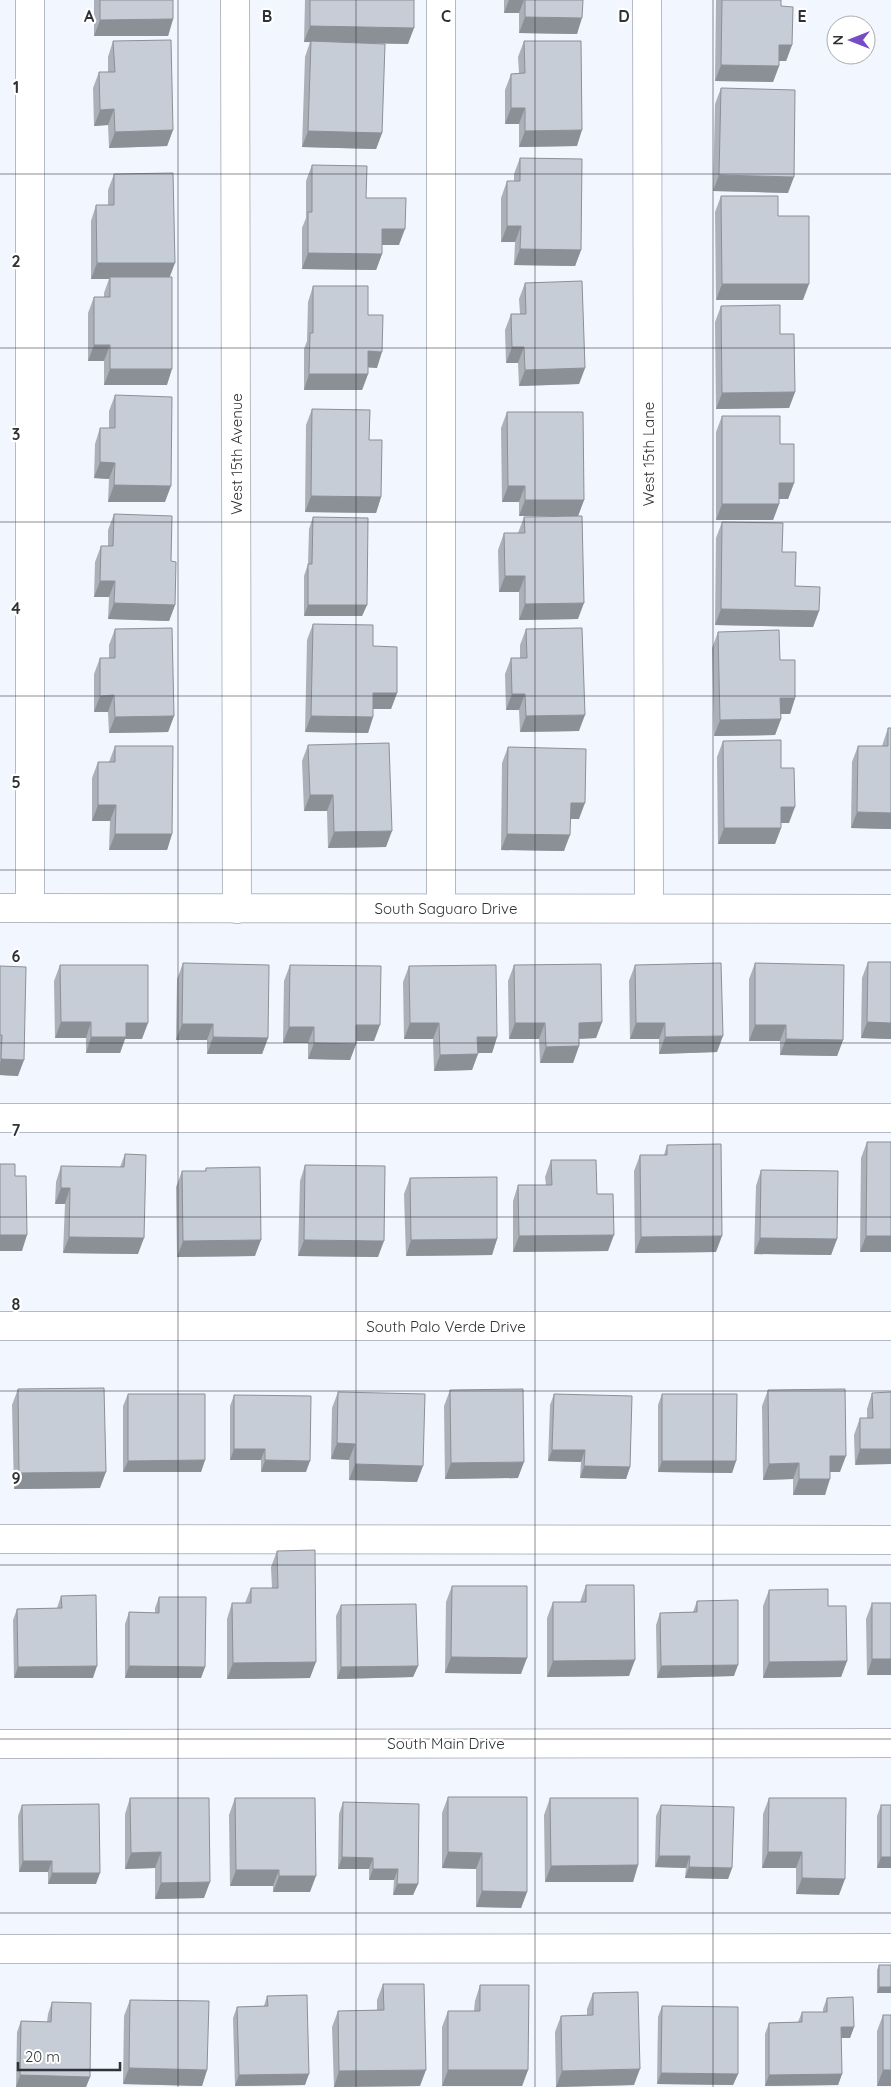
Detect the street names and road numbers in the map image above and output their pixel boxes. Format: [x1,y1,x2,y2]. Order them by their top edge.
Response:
street label: West 15th Avenue [227,393,246,515]
street label: West 15th Lane [639,402,658,506]
street label: South Saguaro Drive [375,899,517,918]
street label: South Palo Verde Drive [366,1317,526,1336]
street label: South Main Drive [387,1734,505,1753]

